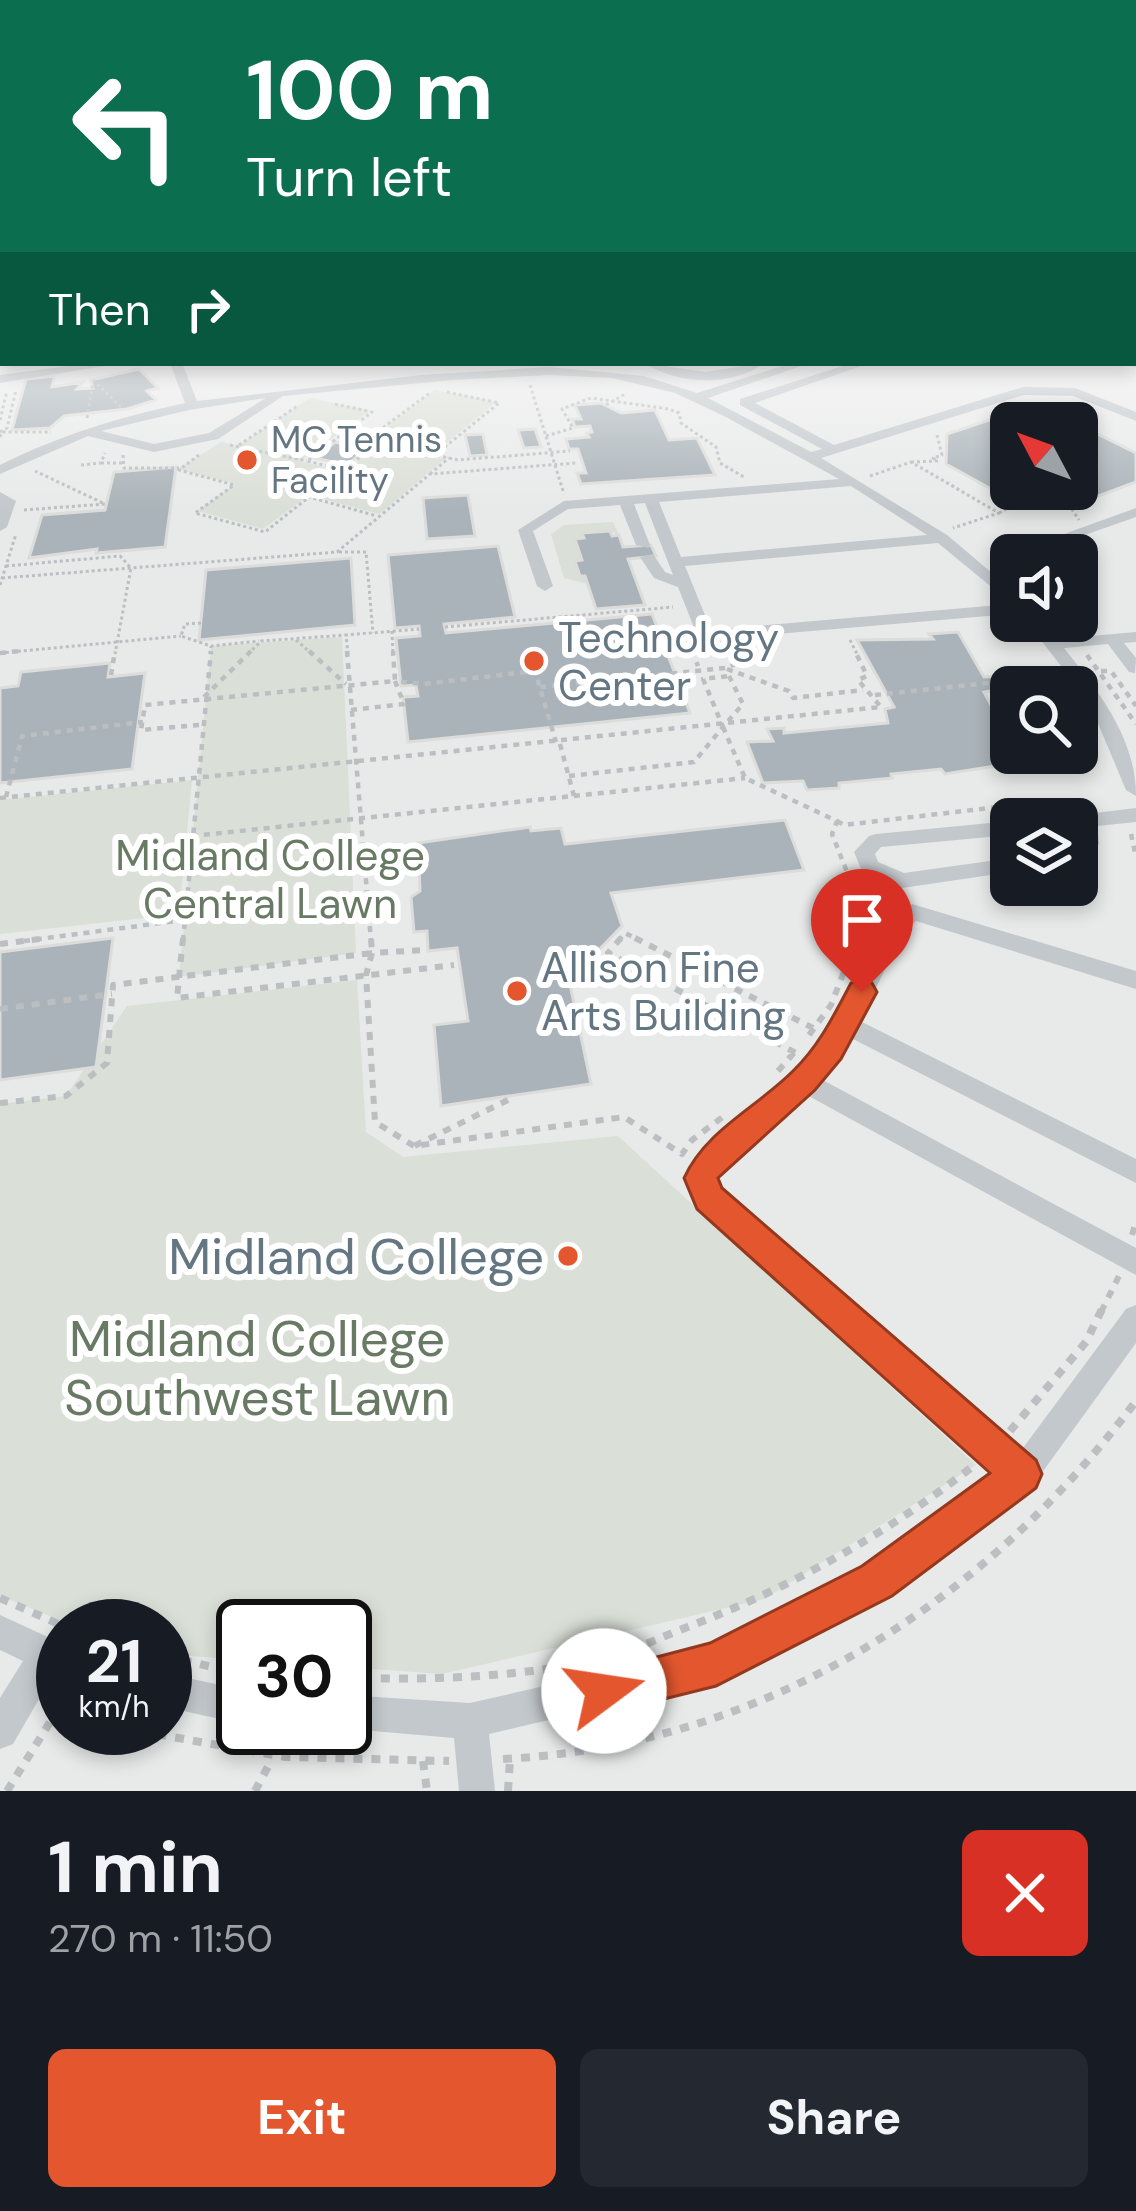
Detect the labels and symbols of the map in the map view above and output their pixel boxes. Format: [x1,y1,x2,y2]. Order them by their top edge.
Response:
north arrow [990,402,1098,510]
place label: MC Tennis Facility [271,416,442,504]
marker: MC Tennis Facility [234,447,260,473]
place label: Technology Center [558,610,779,713]
marker: Technology Center [521,648,547,674]
park label: Midland College Central Lawn [115,828,425,931]
pin [811,869,913,992]
place label: Allison Fine Arts Building [541,940,786,1043]
marker: Allison Fine Arts Building [504,978,530,1004]
place label: Midland College [168,1223,544,1290]
marker: Midland College [555,1243,581,1269]
park label: Midland College Southwest Lawn [64,1305,450,1431]
speed limit sign: 30 [216,1599,372,1755]
position arrow [541,1628,667,1754]

